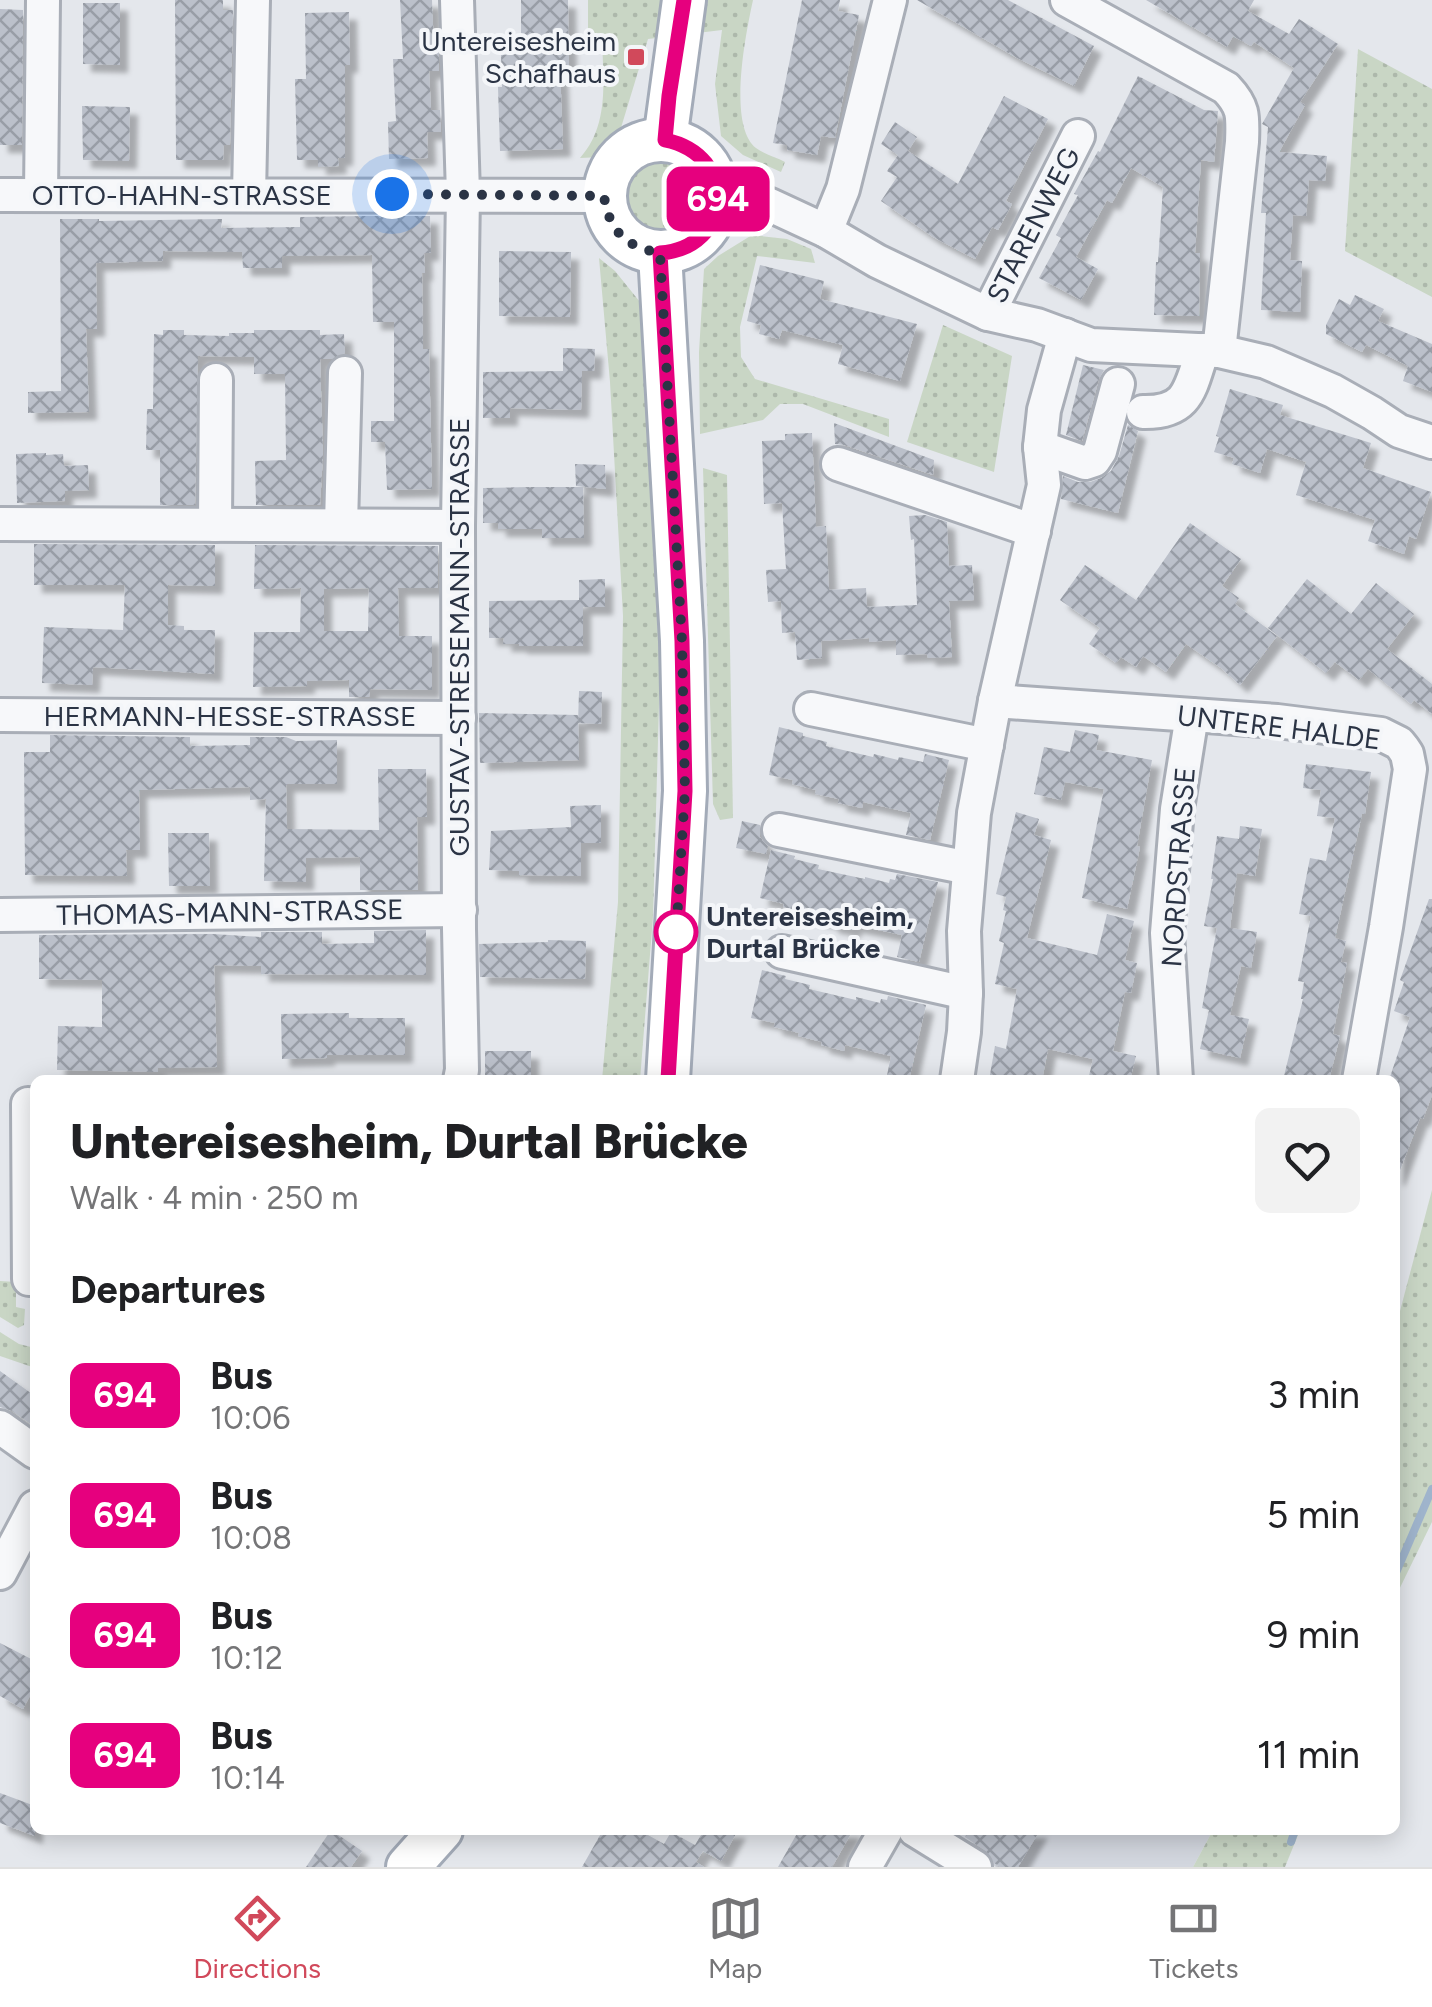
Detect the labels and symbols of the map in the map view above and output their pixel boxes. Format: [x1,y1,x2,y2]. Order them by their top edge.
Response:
place label: Untereisesheim Schafhaus [421,24,616,90]
marker: Untereisesheim Schafhaus [625,46,647,68]
street label: STARENWEG [979,141,1087,309]
line badge: 694 [660,166,776,232]
your location [367,169,417,219]
street label: OTTO-HAHN-STRASSE [32,178,332,212]
street label: GUSTAV-STRESEMANN-STRASSE [442,418,476,856]
street label: UNTERE HALDE [1175,698,1383,756]
street label: HERMANN-HESSE-STRASSE [43,699,417,733]
street label: NORDSTRASSE [1154,766,1202,968]
street label: THOMAS-MANN-STRASSE [56,892,404,932]
place label: Untereisesheim, Durtal Brücke [706,899,914,965]
marker: Untereisesheim, Durtal Brücke [655,911,697,953]

